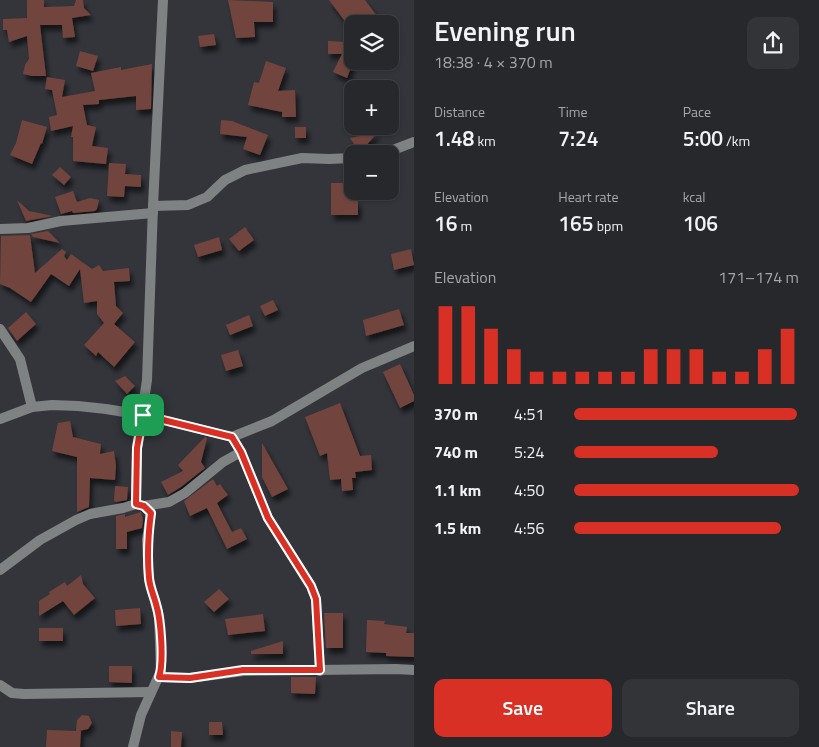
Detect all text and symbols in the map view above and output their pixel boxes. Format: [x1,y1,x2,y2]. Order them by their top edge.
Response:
text: Evening run [434,9,576,52]
map controls [344,15,399,200]
button: layers [344,15,399,70]
button: share [747,17,799,69]
text: 18:38 · 4 × 370 m [434,50,553,74]
button: + [344,80,399,135]
text: Distance [434,101,485,122]
text: Time [558,101,588,122]
text: Pace [683,101,711,122]
text: 1.48 [434,122,474,154]
text: 7:24 [558,122,599,154]
text: 5:00 [683,122,723,154]
text: km [474,130,496,151]
text: /km [723,130,750,151]
button: − [344,145,399,200]
text: Elevation [434,186,488,207]
text: Heart rate [558,186,618,207]
text: kcal [683,186,706,207]
text: 16 [434,207,458,239]
text: 165 [558,207,594,239]
text: 106 [683,207,718,239]
text: m [458,215,472,236]
text: bpm [594,215,623,236]
text: Elevation [434,265,496,289]
text: 171–174 m [718,265,799,289]
pin [122,394,164,436]
icon: arrive [129,401,157,429]
text: 370 m [434,402,478,426]
text: 4:51 [514,402,544,426]
text: 740 m [434,440,478,464]
text: 5:24 [514,440,544,464]
text: 1.1 km [434,478,481,502]
text: 4:50 [514,478,544,502]
text: 1.5 km [434,516,481,540]
text: 4:56 [514,516,544,540]
button: Save [434,679,612,737]
button: Share [622,679,799,737]

